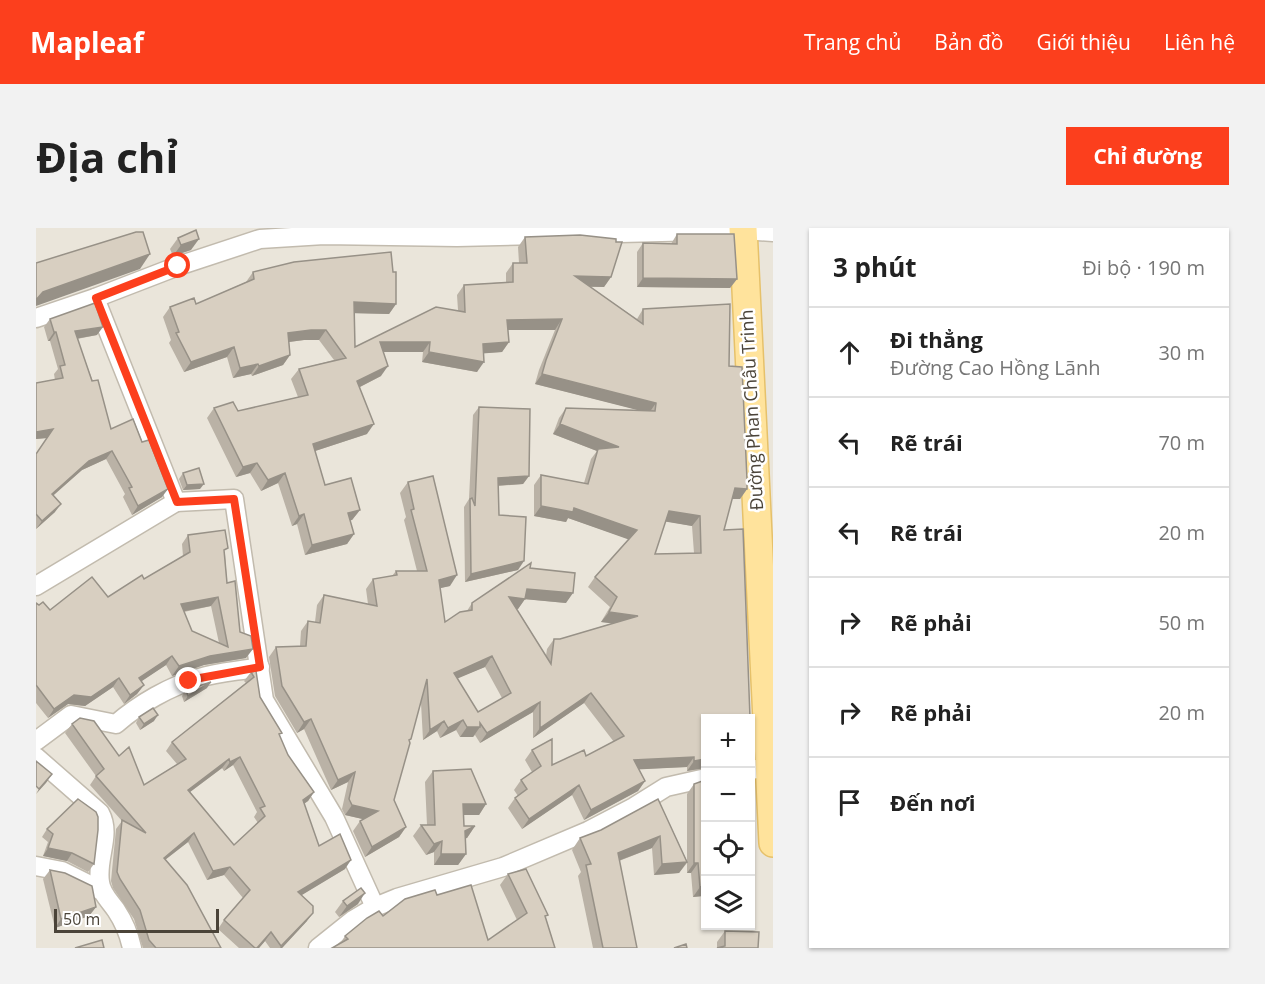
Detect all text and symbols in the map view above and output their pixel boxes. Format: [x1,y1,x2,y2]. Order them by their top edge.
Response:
text: Mapleaf [30,23,144,61]
text: Trang chủ [804,28,901,56]
text: Bản đồ [934,28,1003,56]
text: Giới thiệu [1036,28,1131,56]
text: Liên hệ [1164,28,1235,56]
button: Chỉ đường [1066,127,1229,185]
text: Địa chỉ [36,128,178,185]
text: 3 phút [833,249,917,285]
route start [164,252,190,278]
text: Đi bộ · 190 m [1082,254,1205,281]
street label: Đường Phan Châu Trinh [734,309,768,511]
text: Đi thẳng [890,324,983,354]
icon: ahead [833,336,866,369]
text: 30 m [1158,339,1205,366]
text: Đường Cao Hồng Lãnh [890,354,1100,381]
icon: left [833,426,866,459]
text: Rẽ trái [890,427,963,457]
text: 70 m [1158,429,1205,456]
icon: left [833,516,866,549]
text: Rẽ trái [890,517,963,547]
text: 20 m [1158,519,1205,546]
icon: right [833,606,866,639]
text: Rẽ phải [890,607,972,637]
text: 50 m [1158,609,1205,636]
route end [175,667,201,693]
icon: right [833,696,866,729]
text: Rẽ phải [890,697,972,727]
text: 20 m [1158,699,1205,726]
map controls [701,714,755,930]
button: + [701,714,755,768]
button: − [701,768,755,822]
icon: arrive [833,786,866,819]
text: Đến nơi [890,787,976,817]
button: locate [701,822,755,876]
button: layers [701,876,755,930]
scale bar [54,906,219,934]
text: 50 m [63,908,100,930]

